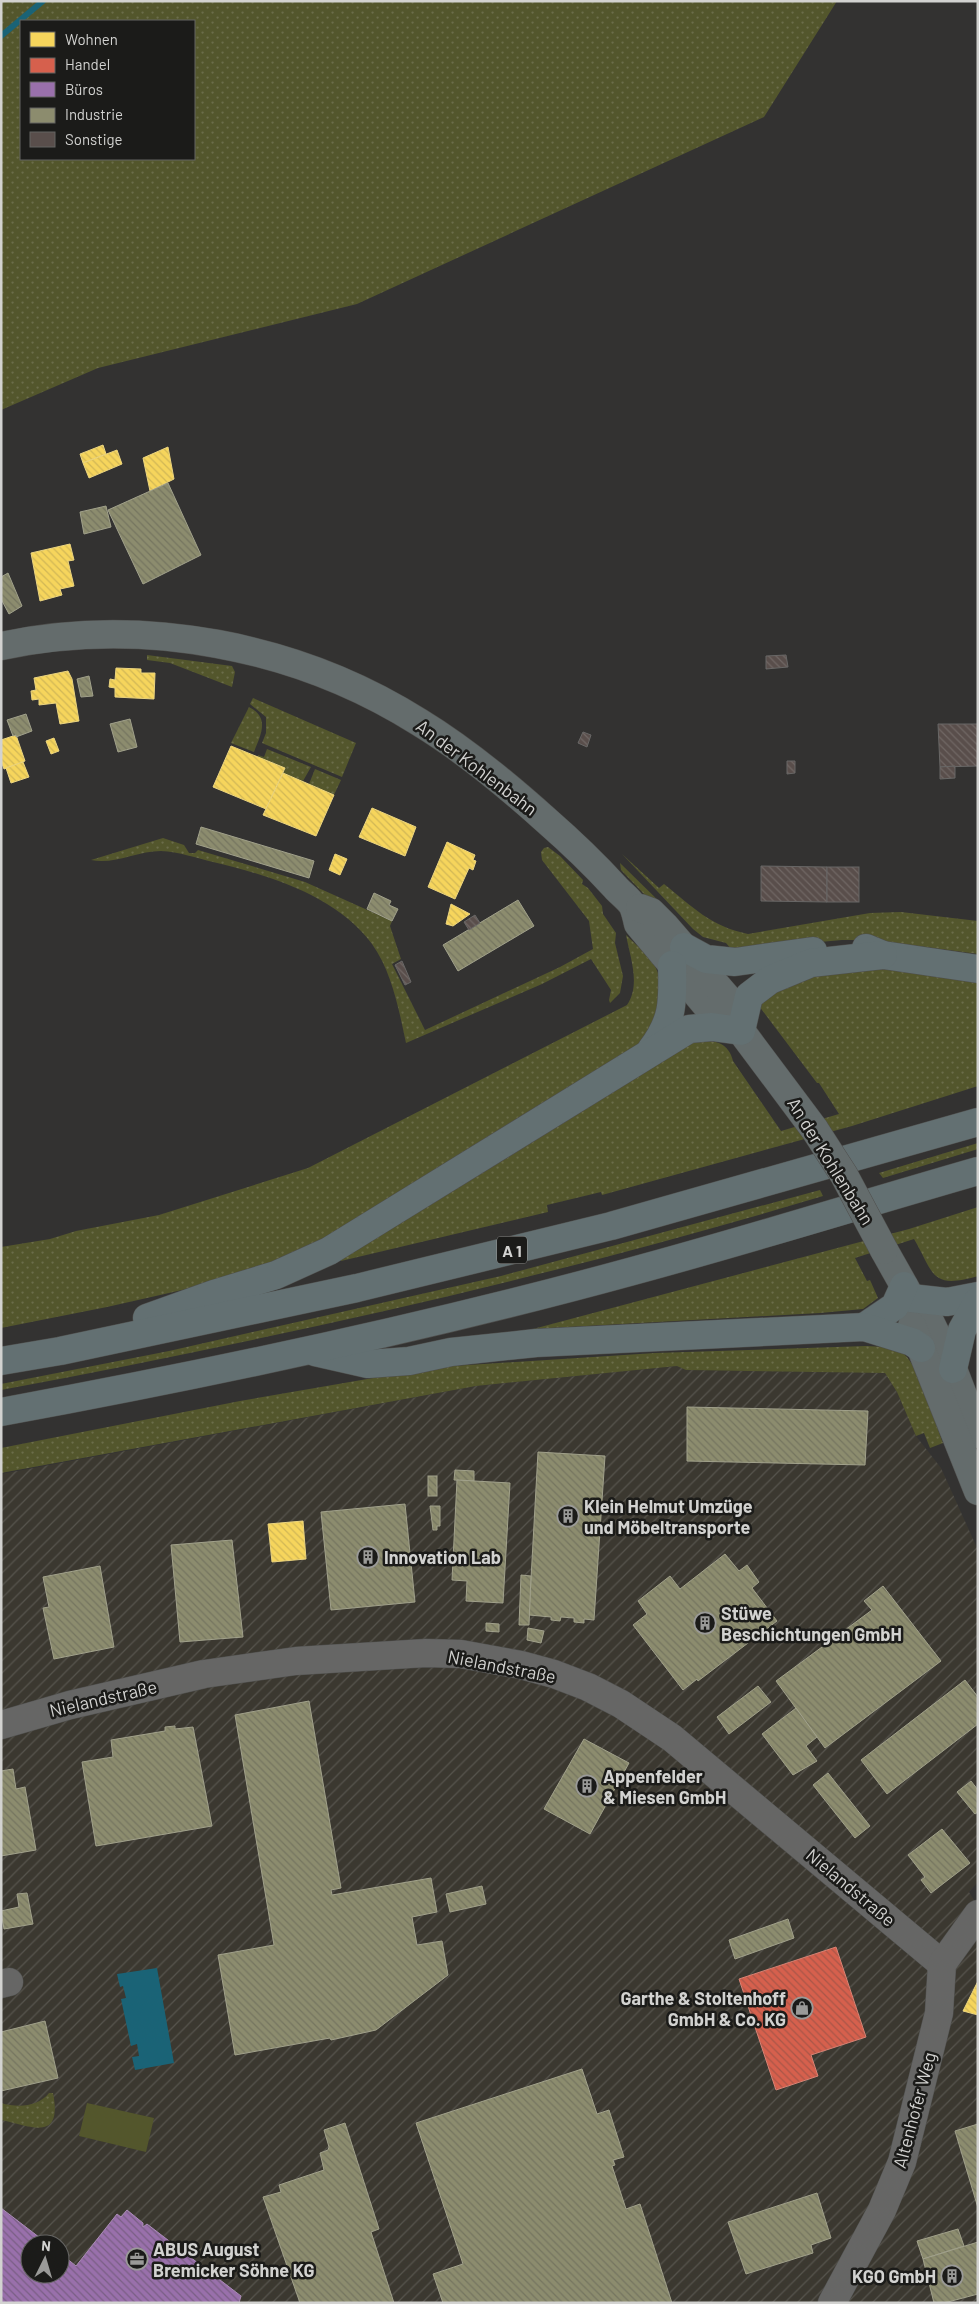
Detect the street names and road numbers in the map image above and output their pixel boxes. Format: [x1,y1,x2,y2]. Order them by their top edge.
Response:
street label: An der Kohlenbahn [412,714,542,820]
street label: An der Kohlenbahn [783,1093,879,1229]
road number: A 1 [497,1236,527,1264]
street label: Nielandstraße [446,1645,558,1687]
street label: Nielandstraße [47,1675,159,1721]
street label: Nielandstraße [802,1843,900,1931]
street label: Altenhofer Weg [888,2050,940,2170]

